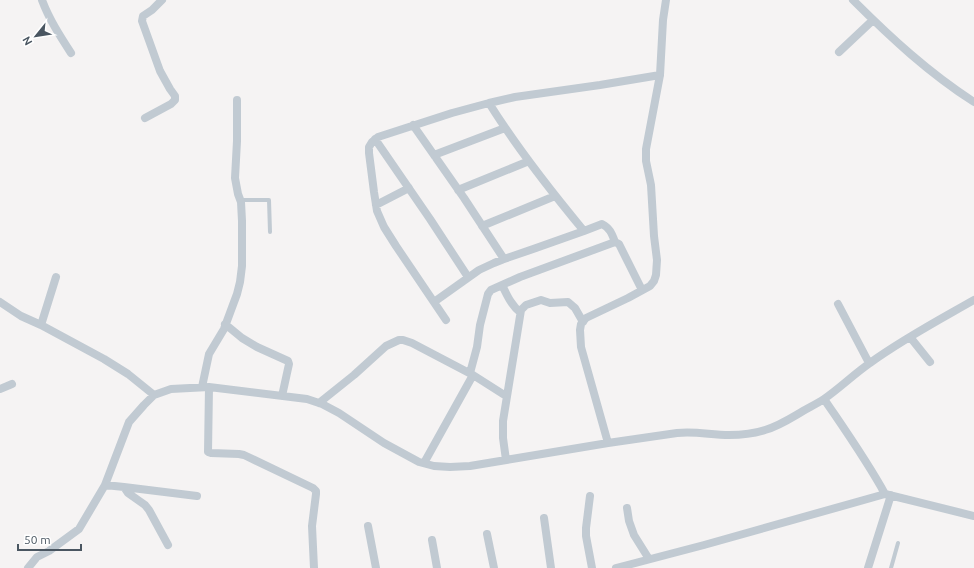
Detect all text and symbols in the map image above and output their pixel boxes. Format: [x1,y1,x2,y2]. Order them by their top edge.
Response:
north arrow [16,16,56,56]
text: N [20,34,35,48]
scale bar [18,526,81,552]
text: 50 m [24,533,51,546]

